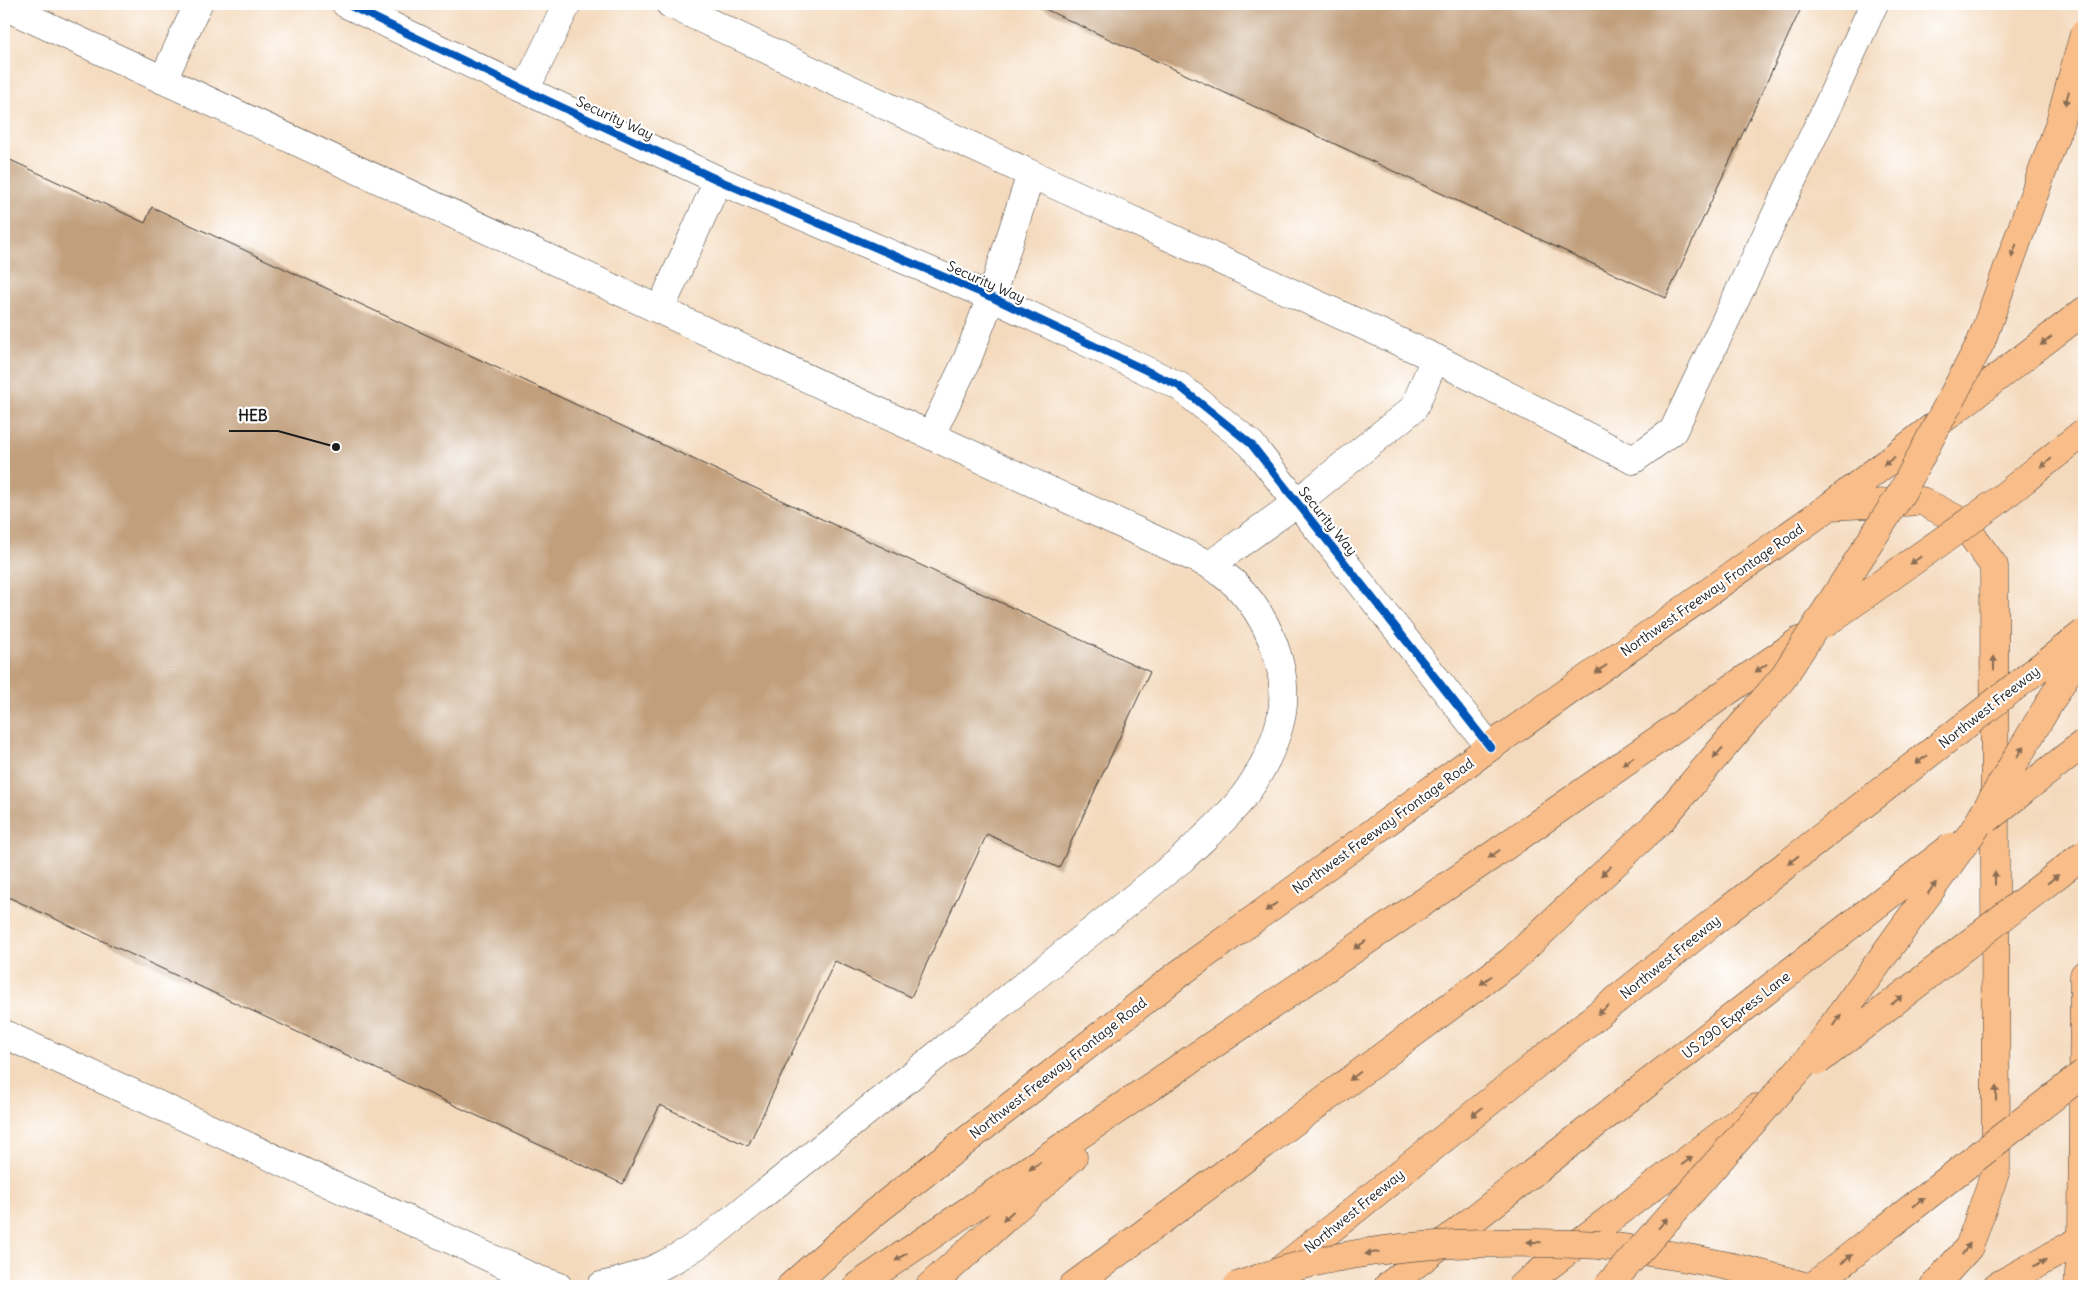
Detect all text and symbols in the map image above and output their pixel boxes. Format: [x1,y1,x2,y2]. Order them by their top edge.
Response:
one-way arrow [2062,90,2070,105]
street label: Security Way [573,92,657,144]
one-way arrow [2010,244,2017,259]
street label: Security Way [944,257,1028,307]
one-way arrow [2039,336,2053,346]
callout: HEB [229,401,278,431]
text: HEB [238,406,268,425]
one-way arrow [1882,456,1896,466]
one-way arrow [2040,457,2053,468]
street label: Security Way [1295,483,1361,559]
street label: Northwest Freeway Frontage Road [1617,520,1807,660]
one-way arrow [1910,554,1923,565]
one-way arrow [1990,654,1998,670]
street label: Northwest Freeway [1935,662,2043,752]
one-way arrow [1754,663,1768,673]
one-way arrow [1594,664,1608,674]
one-way arrow [2016,746,2025,759]
one-way arrow [1713,747,1724,760]
street label: Northwest Freeway Frontage Road [1289,754,1477,898]
one-way arrow [1915,754,1928,765]
one-way arrow [1621,756,1635,766]
one-way arrow [1488,849,1501,859]
one-way arrow [1787,854,1800,865]
one-way arrow [1601,865,1613,877]
one-way arrow [1991,869,1999,885]
one-way arrow [2046,873,2059,884]
one-way arrow [1927,881,1937,895]
one-way arrow [1264,902,1277,912]
street label: Northwest Freeway [1616,911,1724,1003]
one-way arrow [1353,940,1367,950]
street label: US 290 Express Lane [1678,967,1794,1063]
one-way arrow [1480,974,1493,985]
street label: Northwest Freeway Frontage Road [966,993,1150,1143]
one-way arrow [1890,994,1903,1005]
one-way arrow [1597,1005,1610,1016]
one-way arrow [1831,1014,1842,1027]
one-way arrow [1349,1071,1362,1082]
one-way arrow [1992,1084,2000,1100]
one-way arrow [1471,1107,1484,1118]
one-way arrow [1680,1156,1693,1167]
one-way arrow [1028,1161,1042,1171]
street label: Northwest Freeway [1300,1165,1408,1257]
one-way arrow [1913,1197,1926,1207]
one-way arrow [1002,1210,1014,1222]
one-way arrow [1658,1217,1669,1230]
one-way arrow [1526,1238,1542,1246]
one-way arrow [1961,1242,1970,1256]
one-way arrow [1364,1249,1380,1257]
one-way arrow [894,1252,907,1262]
one-way arrow [1840,1254,1853,1265]
one-way arrow [2032,1259,2047,1267]

